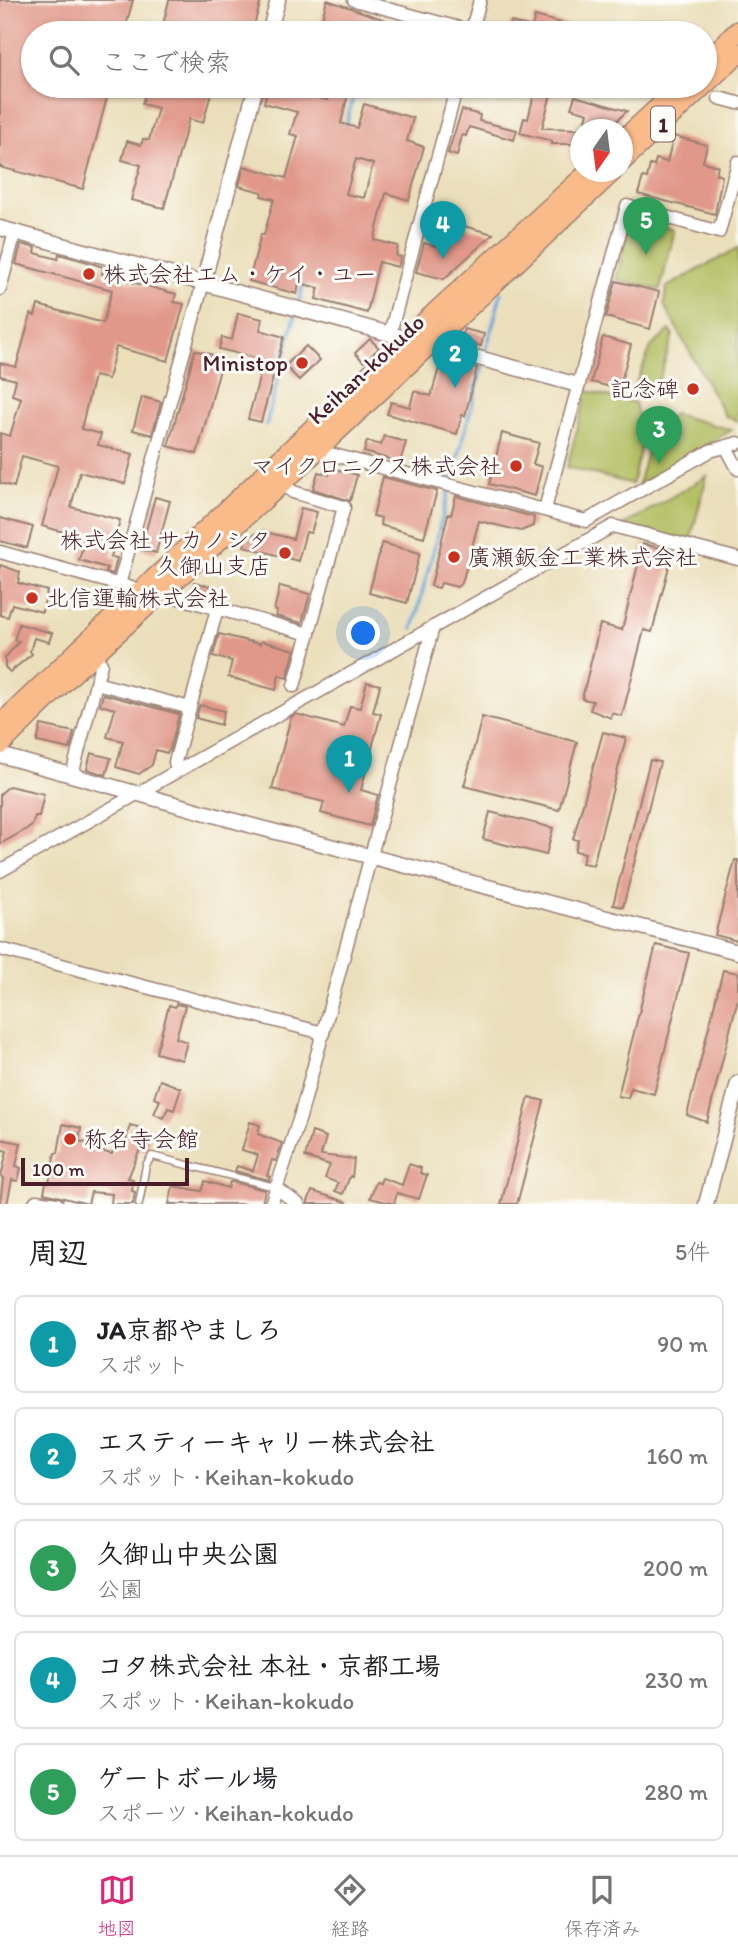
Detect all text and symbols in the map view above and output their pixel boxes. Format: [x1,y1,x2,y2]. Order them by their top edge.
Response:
search box [21,21,717,98]
icon: search [45,41,83,79]
text: ここで検索 [101,46,231,78]
road number: 1 [651,106,675,142]
north arrow [570,119,633,182]
pin: 5 [623,197,669,255]
pin: 4 [420,201,466,259]
place label: 株式会社エム・ケイ・ユー [103,260,377,288]
marker: 株式会社エム・ケイ・ユー [81,266,97,282]
street label: Keihan-kokudo [302,308,430,430]
pin: 2 [432,330,478,388]
place label: Ministop [202,349,288,377]
marker: Ministop [294,355,310,371]
place label: 記念碑 [610,375,679,403]
marker: 記念碑 [685,381,701,397]
pin: 3 [636,406,682,464]
place label: マイクロニクス株式会社 [251,452,502,480]
marker: マイクロニクス株式会社 [508,458,524,474]
place label: 株式会社 サカノシタ 久御山支店 [60,526,271,580]
place label: 廣瀬鈑金工業株式会社 [468,543,698,571]
marker: 株式会社 サカノシタ 久御山支店 [277,545,293,561]
marker: 廣瀬鈑金工業株式会社 [446,549,462,565]
place label: 北信運輸株式会社 [46,584,230,612]
marker: 北信運輸株式会社 [24,590,40,606]
your location [346,616,380,650]
pin: 1 [326,735,372,793]
place label: 称名寺会館 [84,1125,199,1153]
marker: 称名寺会館 [62,1131,78,1147]
scale bar [21,1155,189,1187]
text: 100 m [32,1158,84,1181]
text: 周辺 [28,1234,88,1271]
text: 5件 [675,1238,710,1266]
text: JA京都やましろ [97,1314,282,1346]
text: 1 [48,1330,58,1358]
text: 90 m [657,1330,708,1358]
text: スポット [97,1351,189,1379]
text: エスティーキャリー株式会社 [97,1426,435,1458]
text: 2 [47,1442,59,1470]
text: 160 m [646,1442,708,1470]
text: スポット · Keihan-kokudo [97,1463,354,1491]
text: 久御山中央公園 [97,1538,279,1570]
text: 3 [47,1554,59,1582]
text: 200 m [643,1554,708,1582]
text: 公園 [97,1575,143,1603]
text: コタ株式会社 本社・京都工場 [97,1650,441,1682]
text: 4 [46,1666,60,1694]
text: 230 m [645,1666,708,1694]
text: スポット · Keihan-kokudo [97,1687,354,1715]
text: ゲートボール場 [97,1762,278,1794]
text: 5 [47,1778,59,1806]
text: 280 m [645,1778,708,1806]
text: スポーツ · Keihan-kokudo [97,1799,354,1827]
tab: 地図 [98,1871,136,1940]
tab: 経路 [331,1871,369,1940]
tab: 保存済み [564,1871,640,1940]

